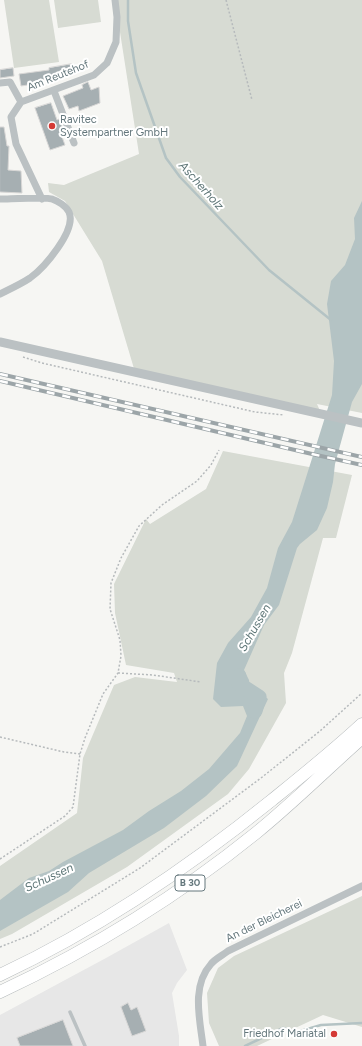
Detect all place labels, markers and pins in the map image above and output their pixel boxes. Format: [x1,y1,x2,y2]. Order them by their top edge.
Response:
place label: Ravitec Systempartner GmbH [60,113,168,139]
marker: Ravitec Systempartner GmbH [47,121,57,131]
place label: Friedhof Mariatal [243,1027,326,1041]
marker: Friedhof Mariatal [329,1029,339,1039]

